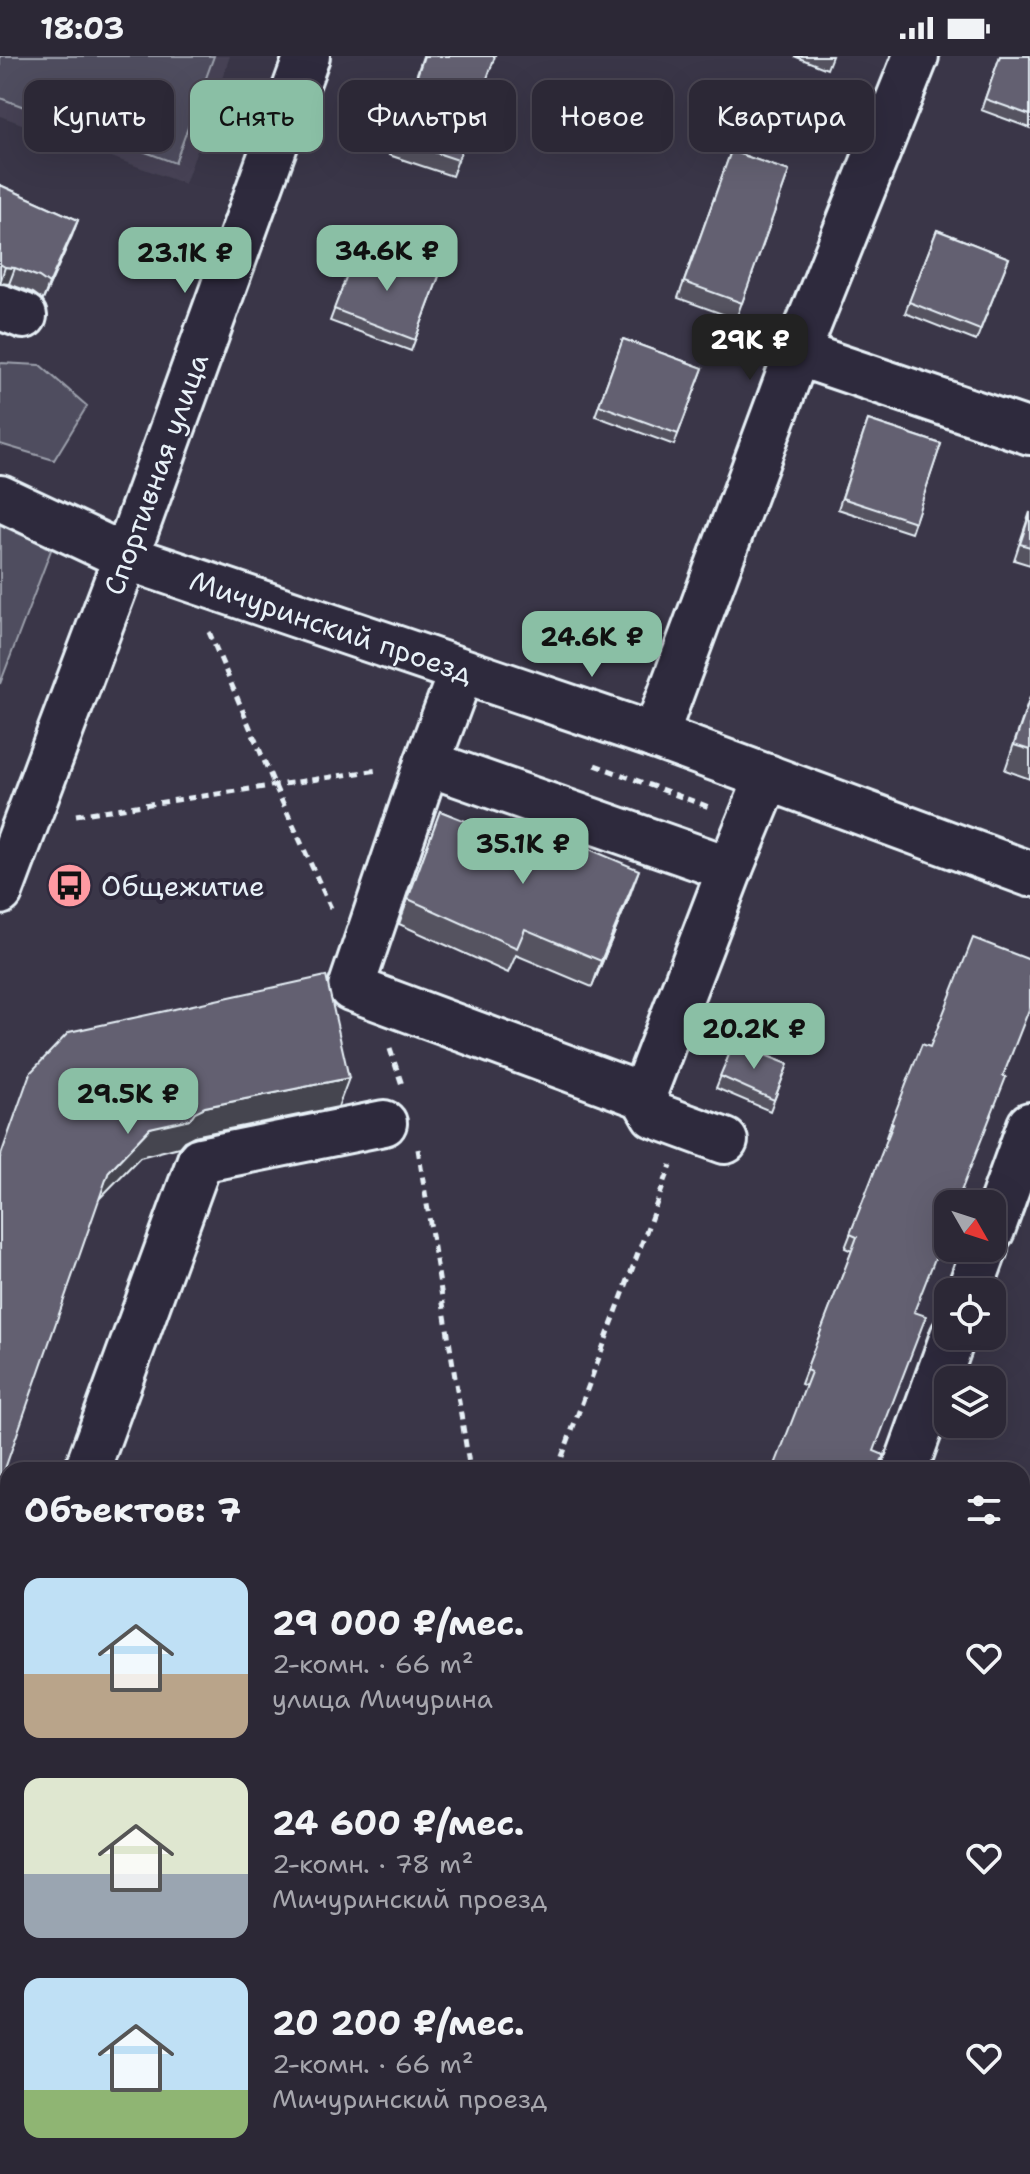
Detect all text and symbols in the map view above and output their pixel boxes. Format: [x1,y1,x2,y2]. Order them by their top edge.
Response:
text: 18:03 [40,8,124,49]
chip: Купить [24,80,174,152]
chip: Снять [190,80,323,152]
chip: Фильтры [339,80,516,152]
chip: Новое [532,80,673,152]
chip: Квартира [689,80,874,152]
pin: 34.6K ₽ [313,225,461,293]
pin: 23.1K ₽ [111,227,259,295]
text: 34.6K ₽ [335,233,439,268]
text: 23.1K ₽ [136,235,234,270]
pin: 29K ₽ [694,314,806,382]
text: 29K ₽ [710,322,790,357]
street label: Спортивная улица [94,348,217,600]
street label: Мичуринский проезд [185,561,478,692]
pin: 24.6K ₽ [518,611,666,679]
text: 24.6K ₽ [540,619,644,654]
pin: 35.1K ₽ [449,818,597,886]
text: 35.1K ₽ [475,826,571,861]
bus stop icon: Общежитие [46,862,94,910]
place label: Общежитие [101,867,265,905]
pin: 20.2K ₽ [680,1003,828,1071]
text: 20.2K ₽ [702,1011,806,1046]
pin: 29.5K ₽ [54,1068,202,1136]
text: 29.5K ₽ [76,1076,180,1111]
north arrow [934,1190,1006,1262]
map controls [934,1190,1006,1438]
button: locate [934,1278,1006,1350]
button: layers [934,1366,1006,1438]
text: Объектов: 7 [24,1487,241,1533]
icon: filters [962,1488,1006,1532]
text: 29 000 ₽/мес. [272,1600,524,1646]
icon: home [88,1610,184,1706]
icon: heart [962,1636,1006,1680]
text: 2-комн. · 66 m² [272,1646,474,1681]
text: улица Мичурина [272,1681,493,1716]
text: 24 600 ₽/мес. [272,1800,524,1846]
icon: home [88,1810,184,1906]
icon: heart [962,1836,1006,1880]
text: 2-комн. · 78 m² [272,1846,473,1881]
text: Мичуринский проезд [272,1881,547,1916]
text: 20 200 ₽/мес. [272,2000,525,2046]
icon: home [88,2010,184,2106]
icon: heart [962,2036,1006,2080]
text: 2-комн. · 66 m² [272,2046,474,2081]
text: Мичуринский проезд [272,2081,547,2116]

